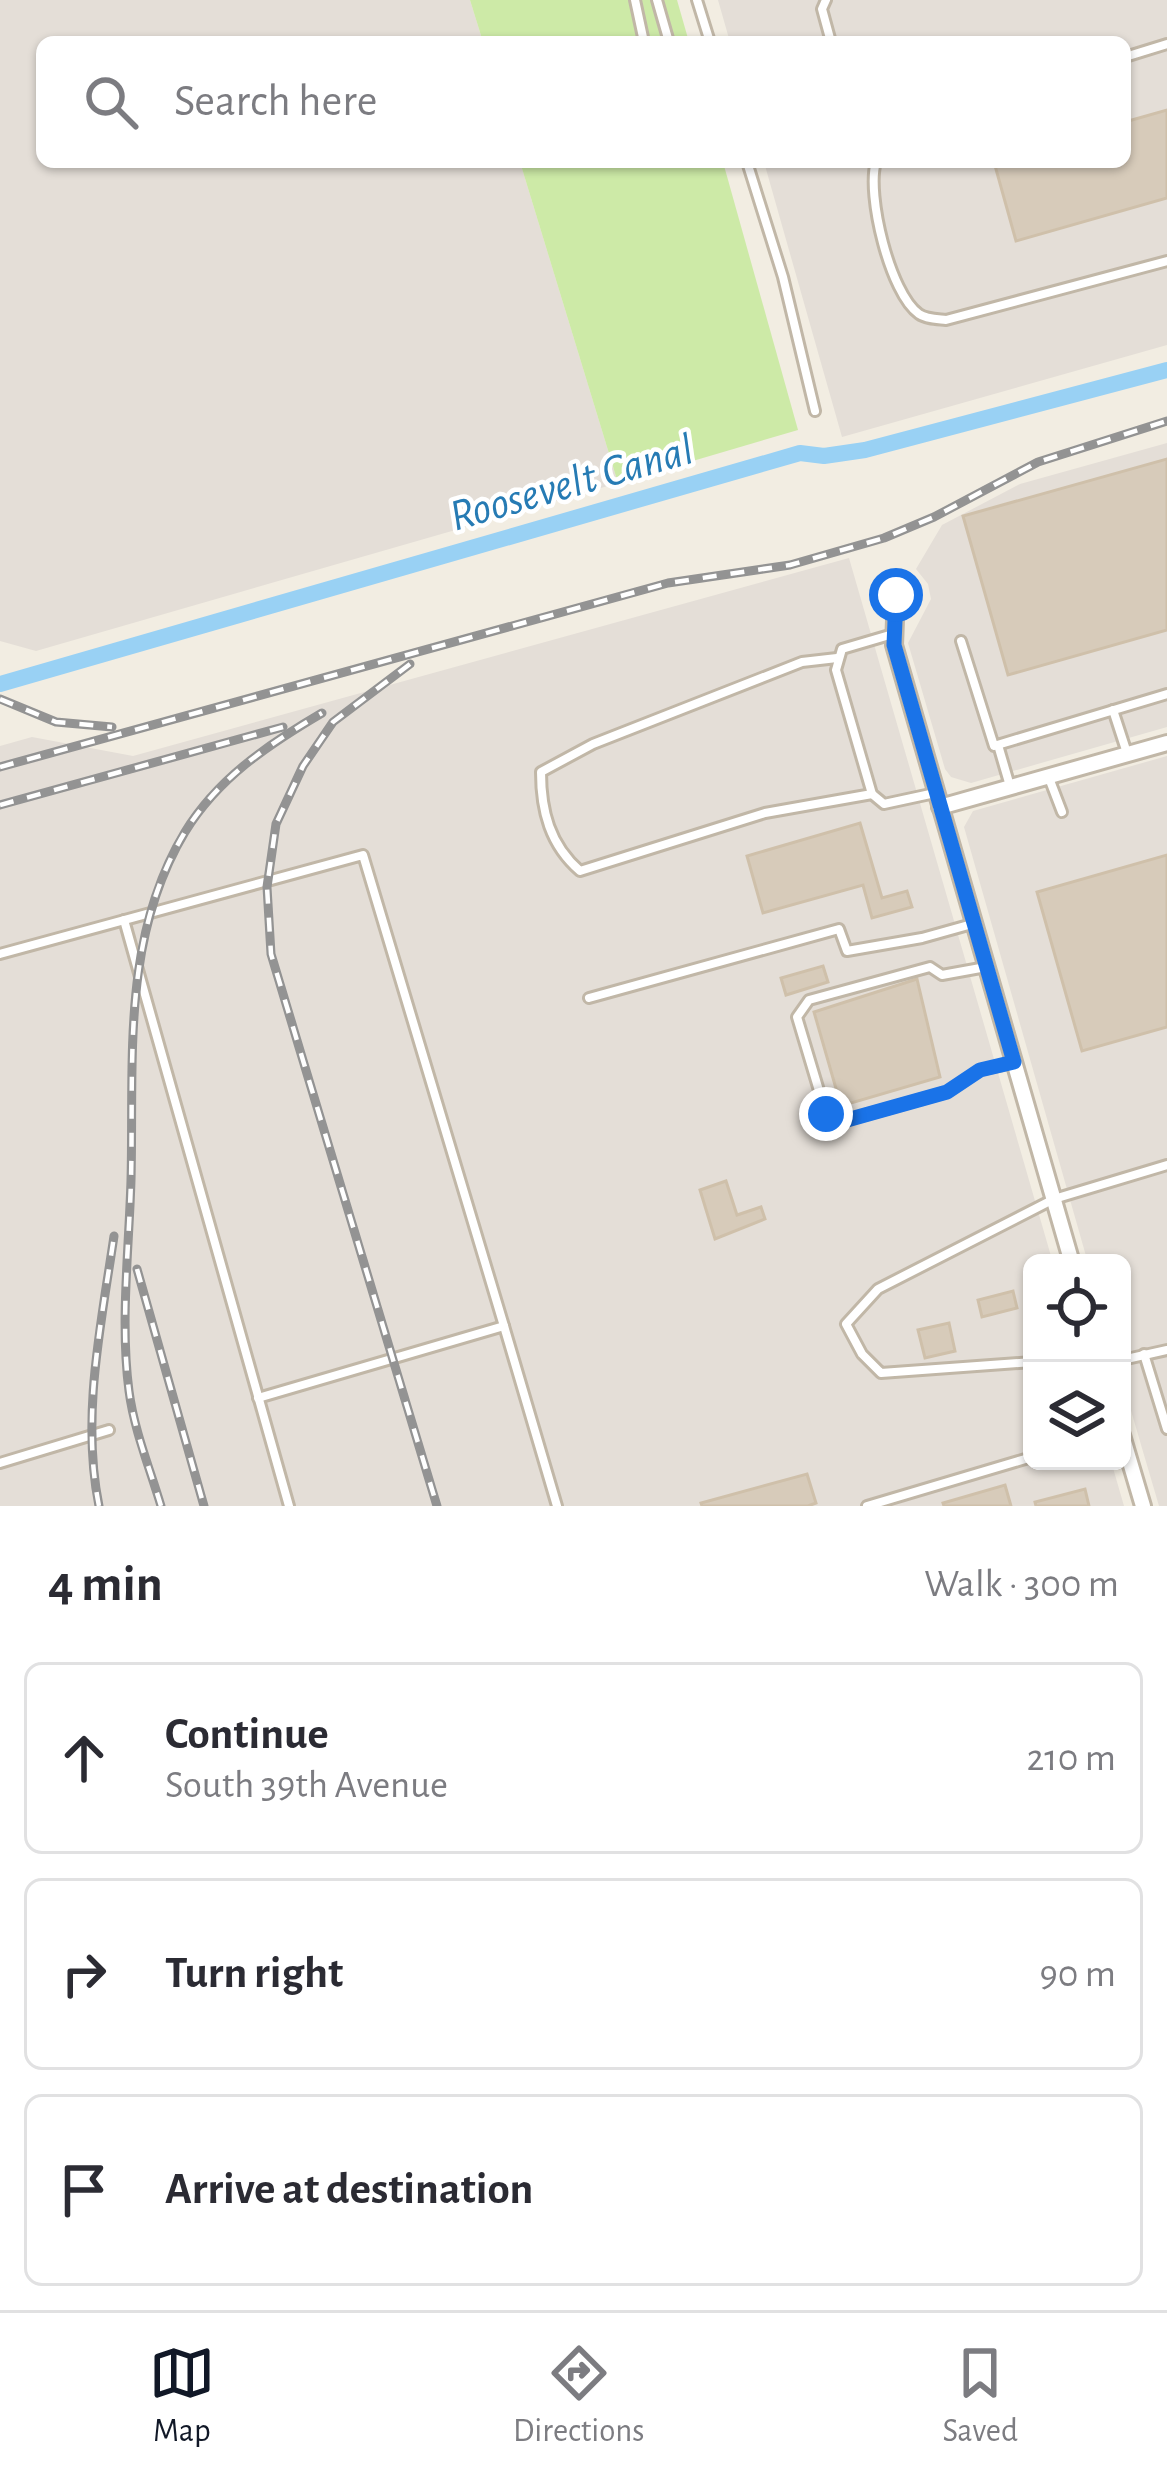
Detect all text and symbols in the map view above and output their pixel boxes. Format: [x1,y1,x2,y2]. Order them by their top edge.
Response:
search box [36,36,1131,168]
icon: search [78,69,144,135]
text: Search here [174,79,377,124]
water label: Roosevelt Canal [445,427,699,540]
route start [869,568,923,622]
route end [799,1087,853,1141]
map controls [1023,1254,1131,1470]
button: locate [1023,1254,1131,1362]
button: layers [1023,1362,1131,1470]
text: 4 min [48,1559,163,1610]
text: Walk · 300 m [924,1565,1119,1604]
text: Continue [165,1712,329,1757]
icon: ahead [51,1725,117,1791]
text: 210 m [1027,1739,1116,1778]
text: South 39th Avenue [165,1766,448,1805]
icon: right [51,1941,117,2007]
text: Turn right [165,1951,343,1996]
text: 90 m [1039,1955,1116,1994]
icon: arrive [51,2157,117,2223]
text: Arrive at destination [165,2167,533,2212]
tab: Map [149,2340,215,2452]
tab: Directions [513,2340,644,2452]
tab: Saved [942,2340,1018,2452]

